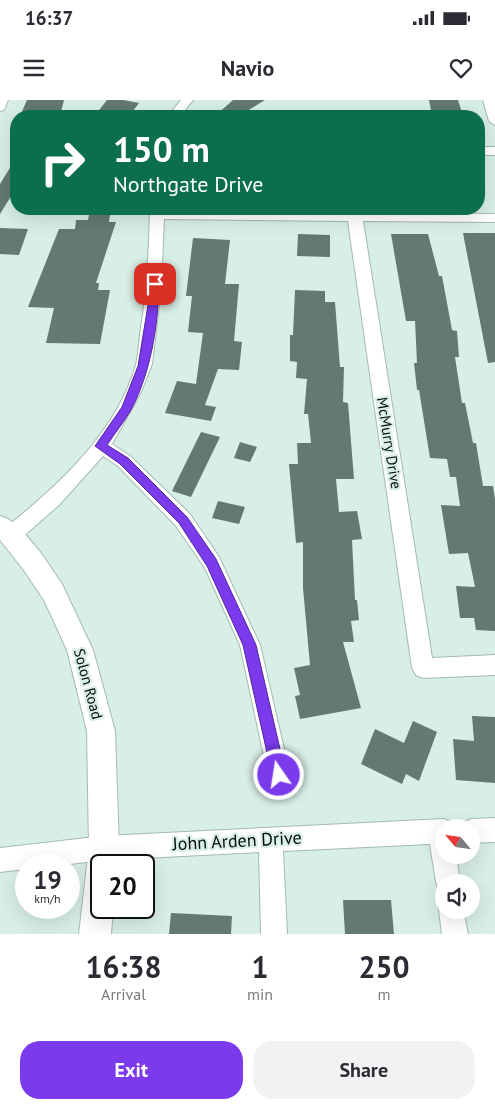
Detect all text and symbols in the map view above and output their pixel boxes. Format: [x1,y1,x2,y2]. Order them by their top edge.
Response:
text: 16:37 [25,6,73,30]
icon: menu [20,54,48,82]
text: Navio [221,54,274,82]
icon: heart [447,54,475,82]
text: 150 m [113,126,210,172]
icon: right [30,130,95,195]
text: Northgate Drive [113,170,264,198]
pin [134,263,176,305]
icon: arrive [141,270,169,298]
street label: McMurry Drive [373,396,406,490]
street label: Solon Road [70,646,107,721]
position arrow [252,748,304,800]
north arrow [435,819,480,864]
map controls [435,819,480,919]
street label: John Arden Drive [171,826,302,855]
speed limit sign: 20 [90,854,155,919]
text: 19 [33,864,62,896]
button: sound [435,874,480,919]
text: km/h [34,891,61,906]
text: 16:38 [85,947,162,986]
text: 1 [252,947,269,986]
text: 250 [358,947,410,986]
text: Arrival [101,984,146,1004]
text: min [247,984,273,1004]
text: m [378,984,391,1004]
button: Exit [20,1041,243,1099]
button: Share [253,1041,475,1099]

